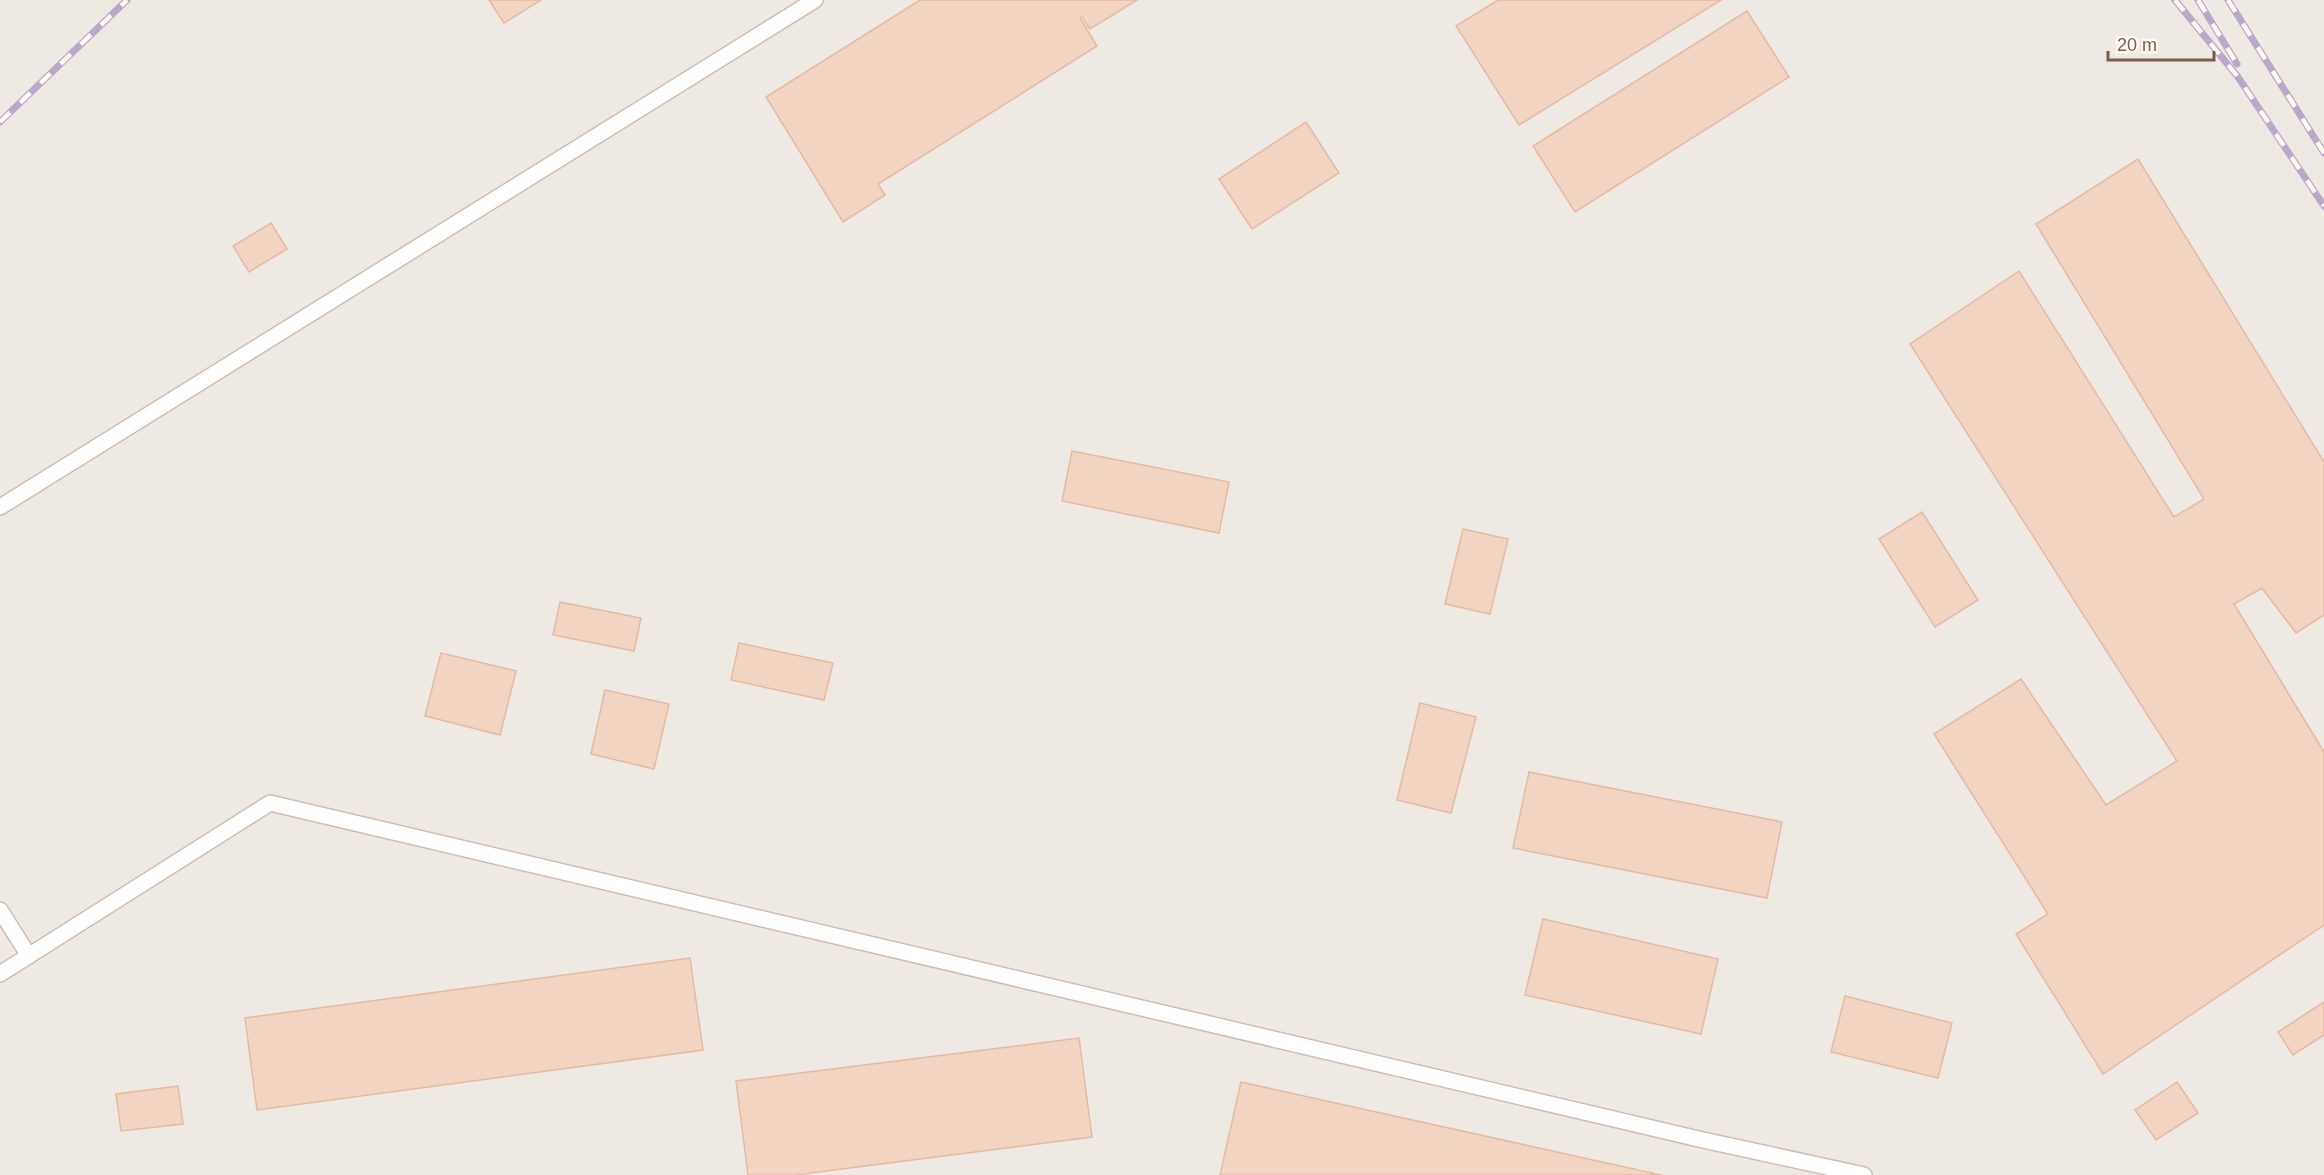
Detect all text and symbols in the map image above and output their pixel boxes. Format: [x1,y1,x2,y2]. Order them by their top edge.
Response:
scale bar [2108,24,2214,62]
text: 20 m [2117,35,2157,55]

